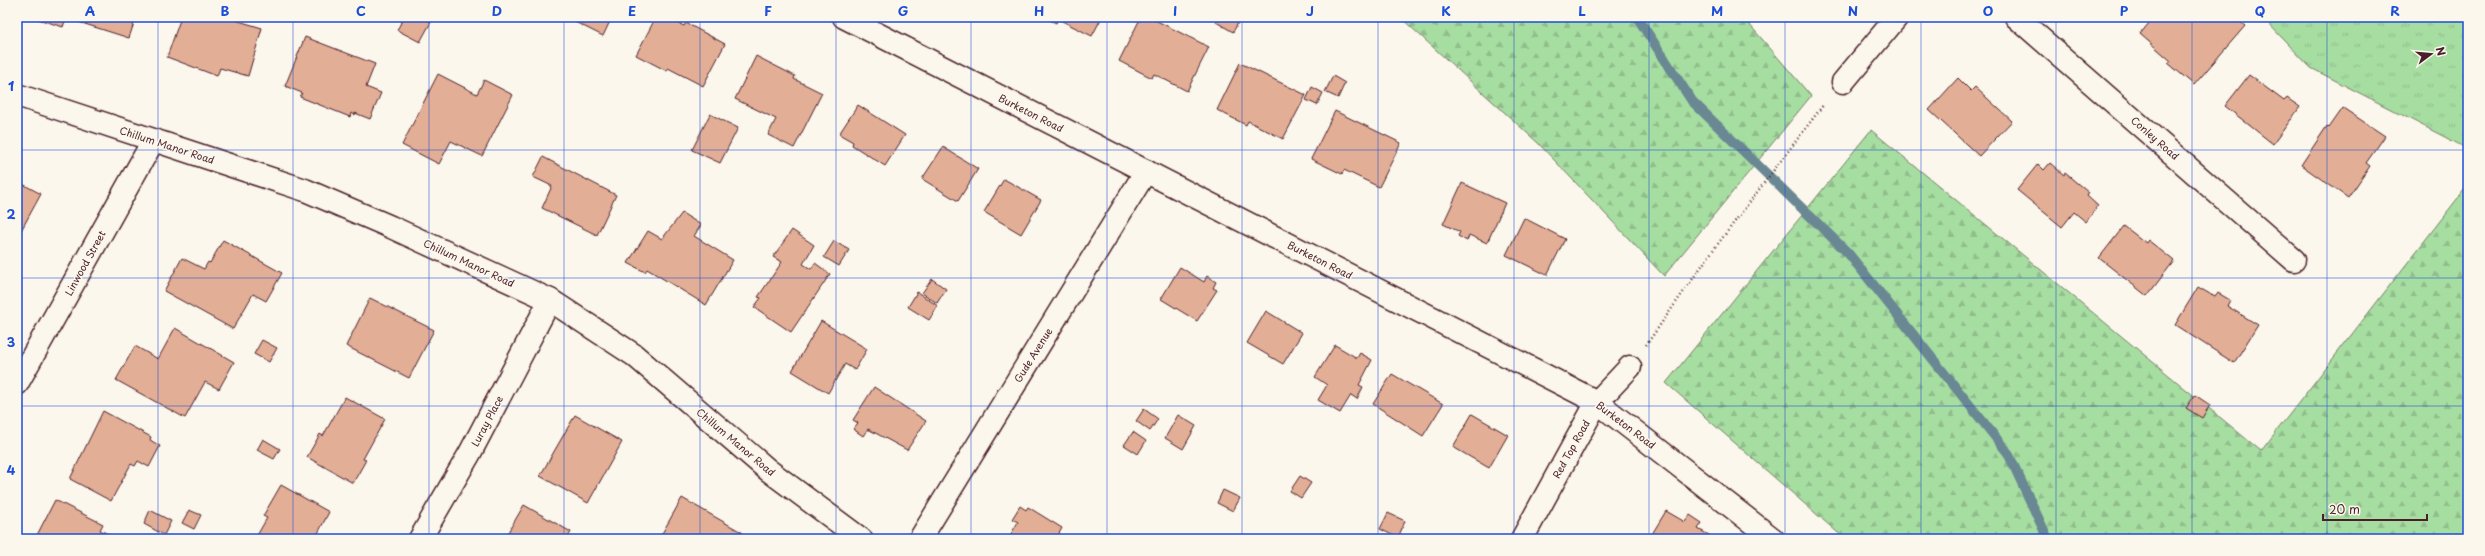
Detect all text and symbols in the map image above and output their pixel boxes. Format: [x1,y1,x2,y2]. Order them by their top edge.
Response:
text: A [85,1,95,20]
text: B [221,1,230,20]
text: C [356,1,366,20]
text: D [492,1,502,20]
text: E [628,1,636,20]
text: F [764,1,772,20]
text: G [898,1,908,20]
text: H [1034,1,1044,20]
text: I [1173,1,1177,20]
text: J [1306,1,1314,20]
text: K [1441,1,1451,20]
text: L [1578,1,1586,20]
text: M [1711,1,1723,20]
text: N [1848,1,1858,20]
text: O [1983,1,1993,20]
text: P [2120,1,2129,20]
text: Q [2255,1,2265,20]
text: R [2390,1,2400,20]
north arrow [2411,34,2451,74]
text: N [2432,45,2451,58]
text: 1 [8,76,14,95]
street label: Burketon Road [996,90,1066,135]
street label: Conley Road [2128,112,2183,163]
street label: Chillum Manor Road [118,122,217,167]
text: 2 [6,204,16,223]
street label: Linwood Street [60,227,109,298]
street label: Chillum Manor Road [421,235,517,290]
street label: Burketon Road [1285,237,1355,282]
street label: Gude Avenue [1010,324,1056,385]
text: 3 [7,332,16,351]
street label: Luray Place [467,393,506,449]
street label: Burketon Road [1593,397,1659,452]
street label: Chillum Manor Road [694,404,779,479]
street label: Red Top Road [1548,417,1593,481]
text: 4 [7,460,16,479]
scale bar [2323,496,2427,522]
text: 20 m [2329,500,2360,518]

